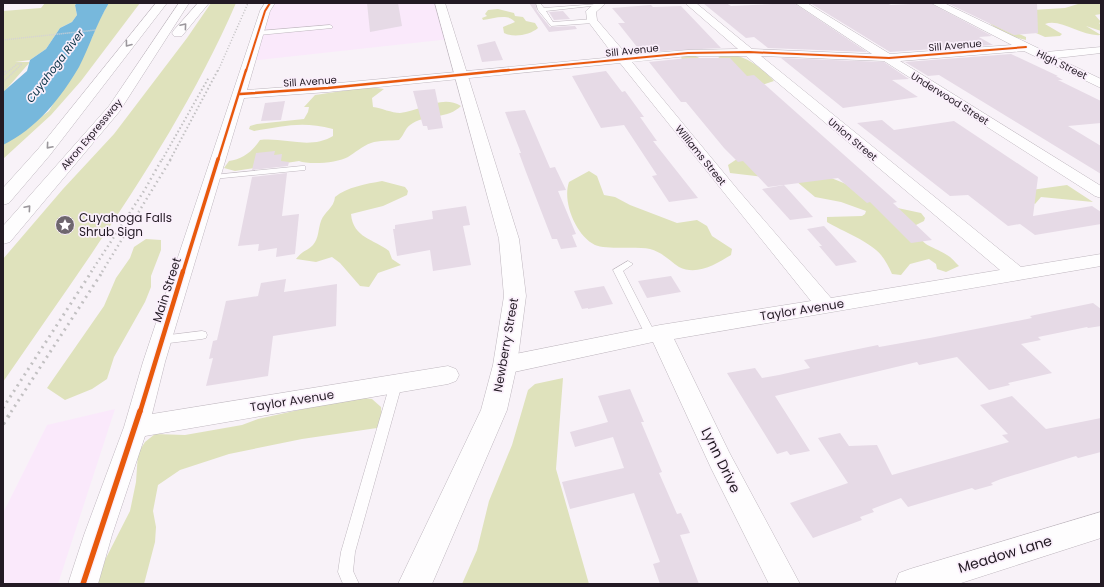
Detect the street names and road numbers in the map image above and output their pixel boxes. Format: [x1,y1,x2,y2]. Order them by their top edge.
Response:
street label: Sill Avenue [928,36,982,55]
street label: Sill Avenue [605,40,659,61]
street label: High Street [1034,46,1090,83]
street label: Underwood Street [908,68,992,129]
street label: Sill Avenue [283,72,337,91]
street label: Akron Expressway [57,95,126,173]
street label: Union Street [825,114,881,165]
street label: Williams Street [672,122,730,189]
street label: Main Street [148,255,185,325]
street label: Taylor Avenue [759,294,845,325]
street label: Newberry Street [489,296,522,393]
street label: Taylor Avenue [249,385,335,416]
street label: Lynn Drive [697,424,746,496]
street label: Meadow Lane [956,530,1055,578]

